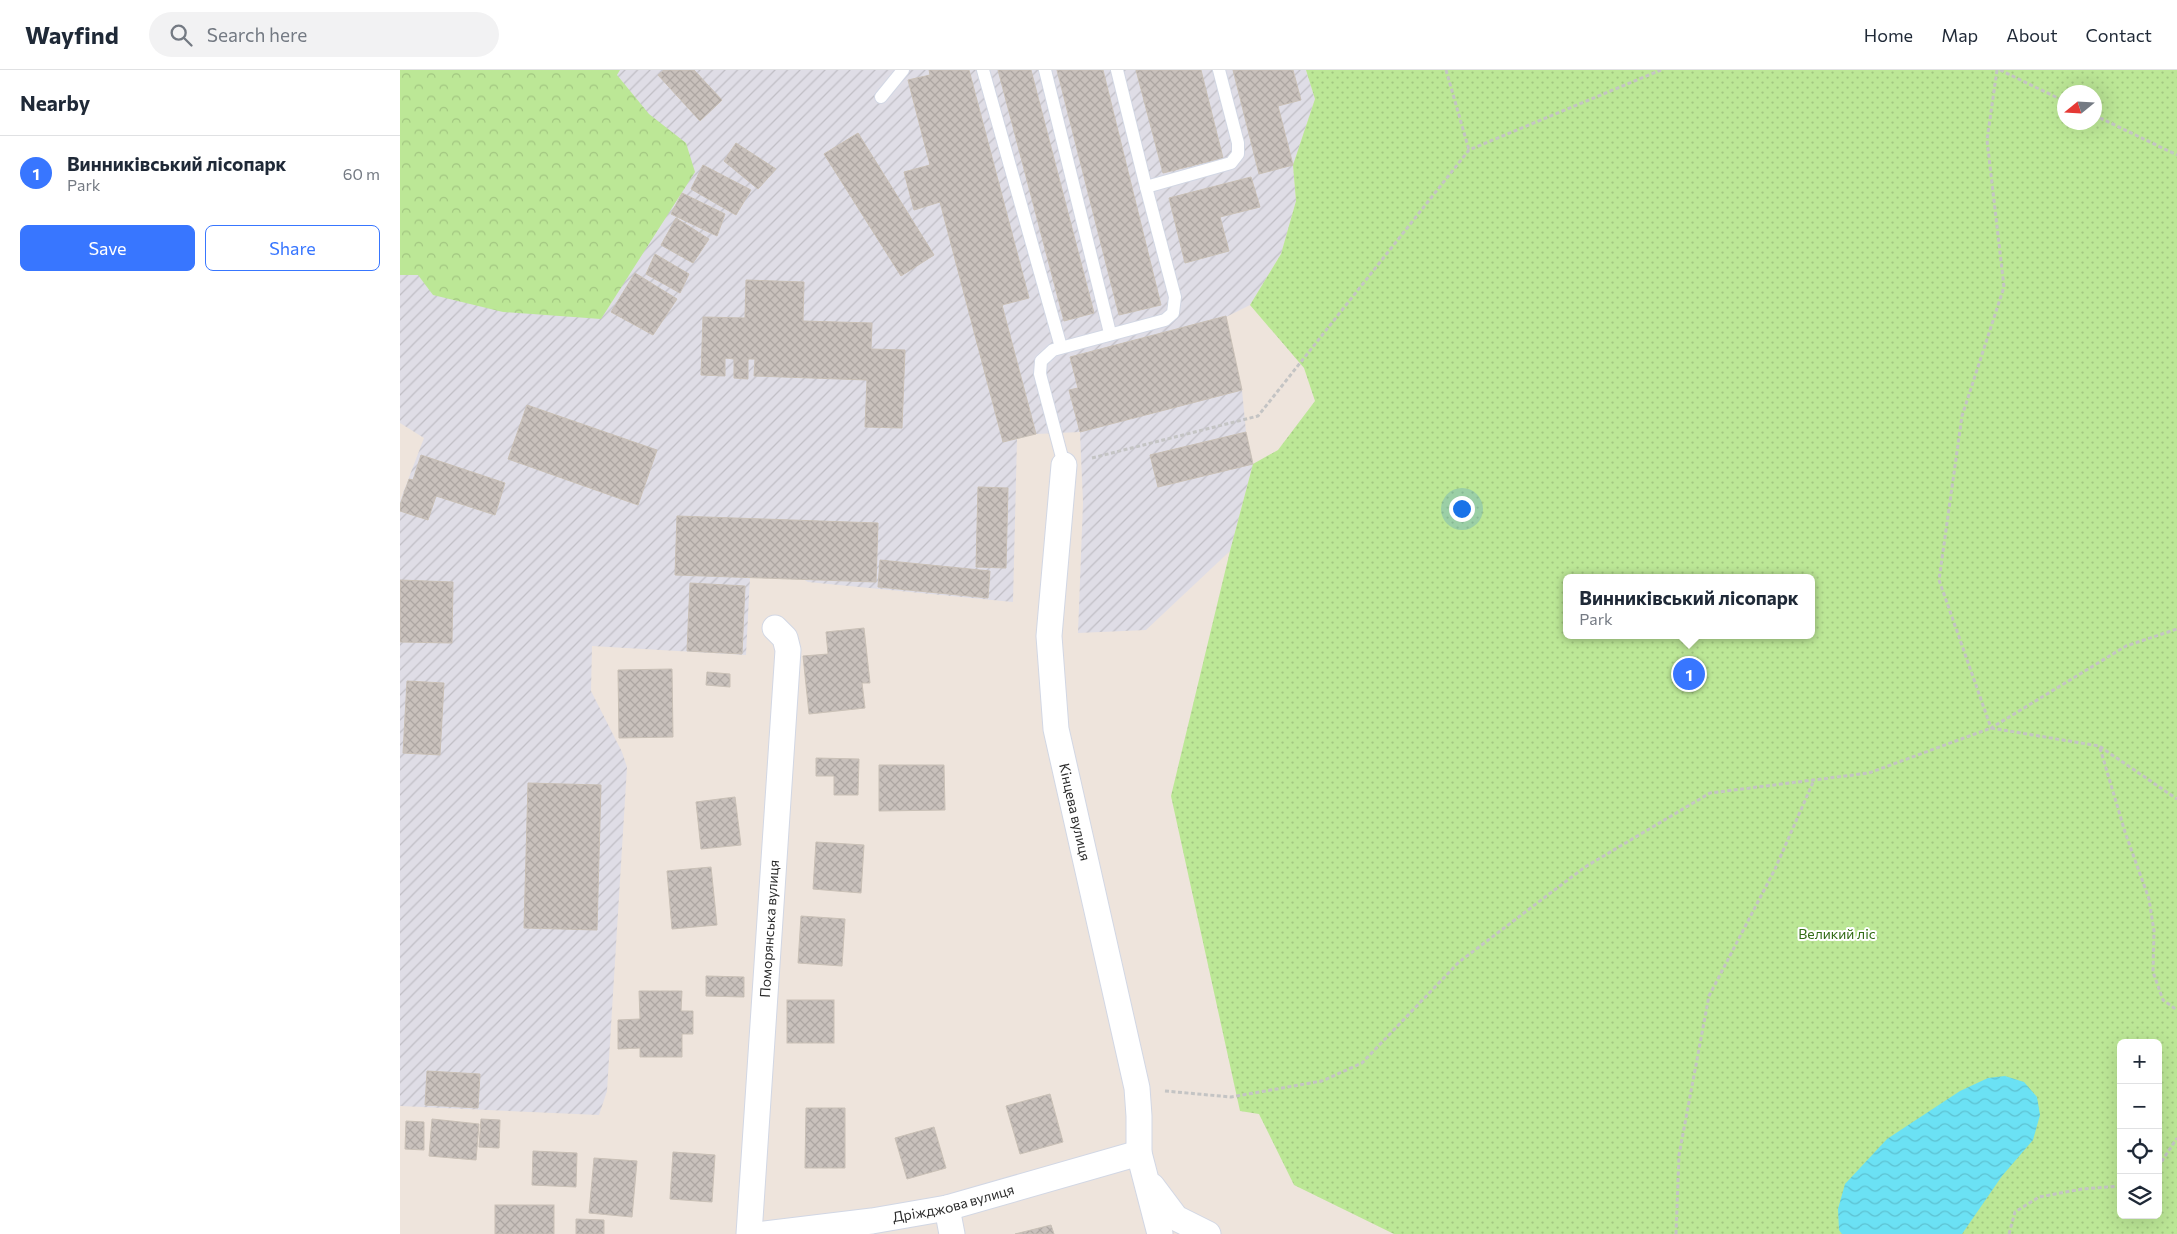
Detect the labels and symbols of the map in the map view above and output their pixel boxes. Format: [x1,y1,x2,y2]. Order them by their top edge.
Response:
north arrow [2057,85,2102,130]
your location [1449,496,1475,522]
pin: 1 [1673,655,1705,693]
street label: Кінцева вулиця [1056,761,1094,862]
street label: Поморянська вулиця [756,859,782,998]
park label: Великий ліс [1798,925,1876,942]
street label: Дріжджова вулиця [891,1180,1016,1225]

